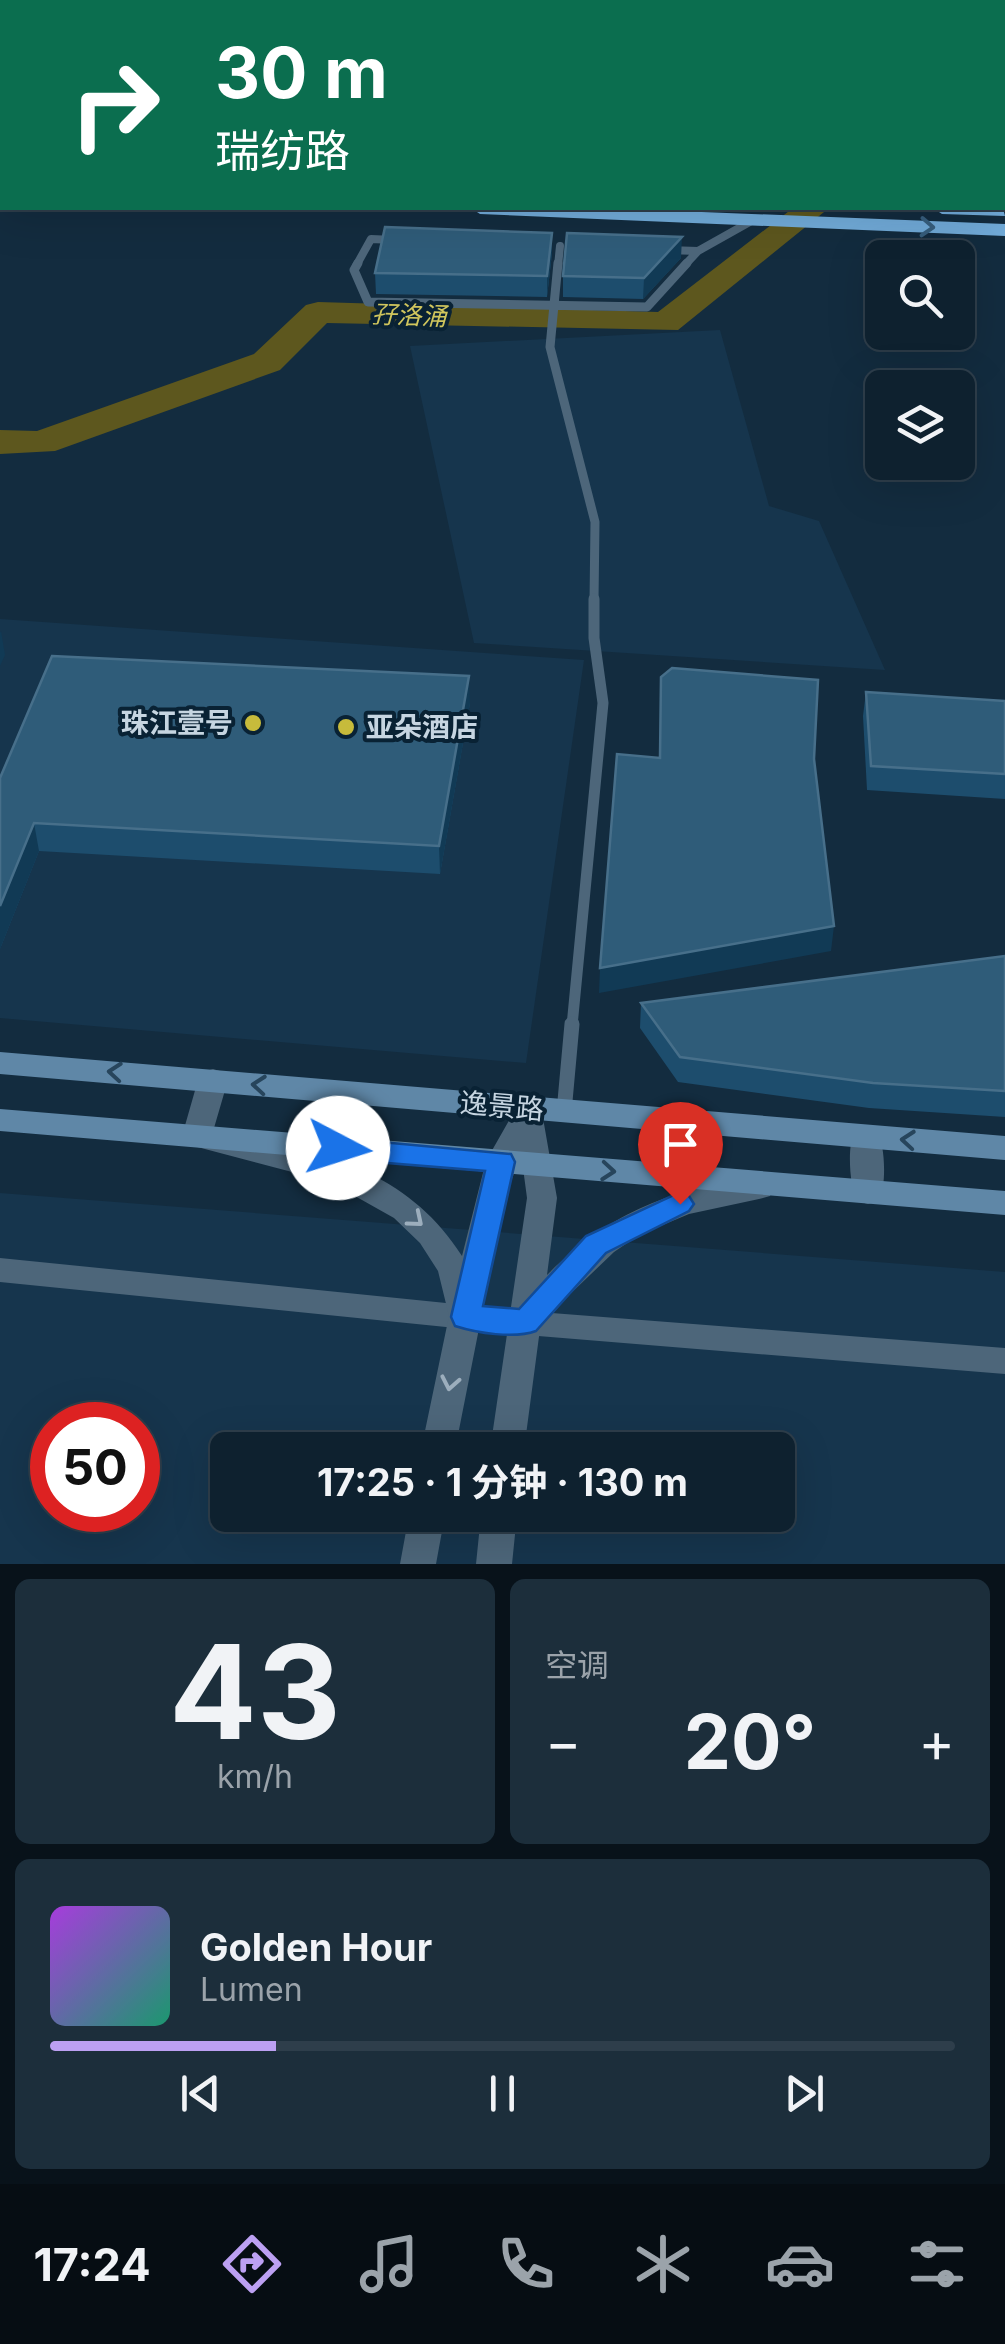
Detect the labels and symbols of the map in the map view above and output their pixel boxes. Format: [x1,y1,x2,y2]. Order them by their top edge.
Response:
one-way arrow [920,216,936,237]
water label: 孖洛涌 [371,299,450,331]
place label: 珠江壹号 [121,706,233,740]
place label: 亚朵酒店 [366,710,478,744]
marker: 珠江壹号 [242,712,264,734]
marker: 亚朵酒店 [335,716,357,738]
one-way arrow [107,1062,123,1084]
one-way arrow [250,1074,266,1096]
street label: 逸景路 [459,1085,545,1127]
position arrow [286,1096,390,1200]
pin [638,1102,723,1205]
one-way arrow [899,1130,915,1152]
one-way arrow [601,1159,617,1181]
one-way arrow [404,1209,423,1227]
one-way arrow [441,1374,462,1391]
speed limit sign: 50 [30,1402,160,1532]

